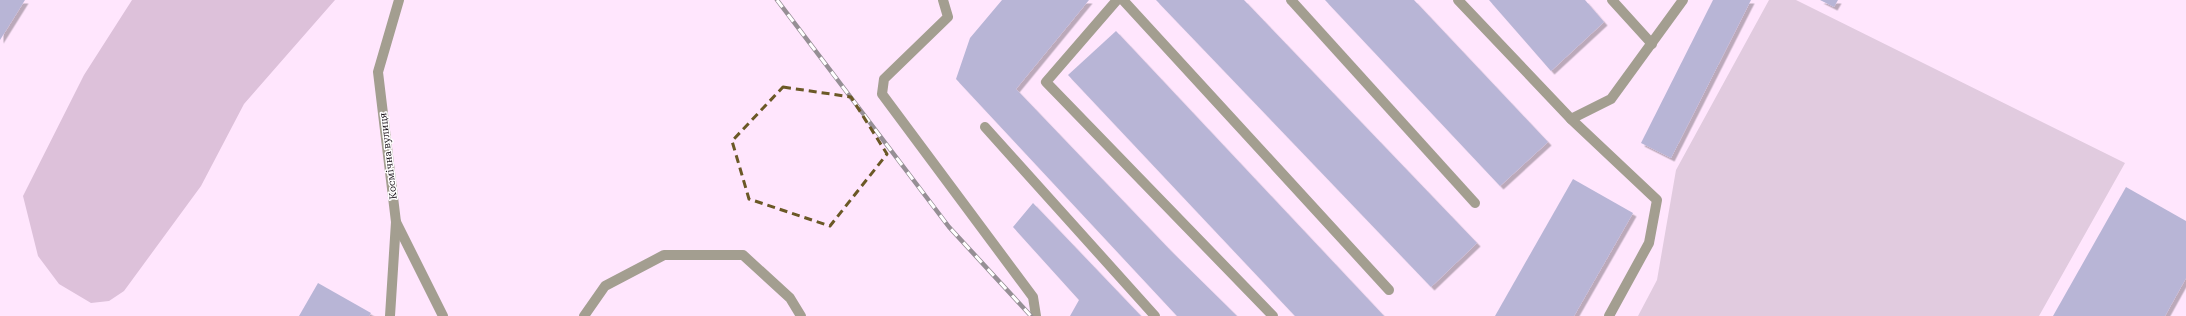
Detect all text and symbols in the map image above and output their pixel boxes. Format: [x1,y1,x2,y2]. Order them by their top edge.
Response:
street label: Космічна вулиця [377,112,399,200]

